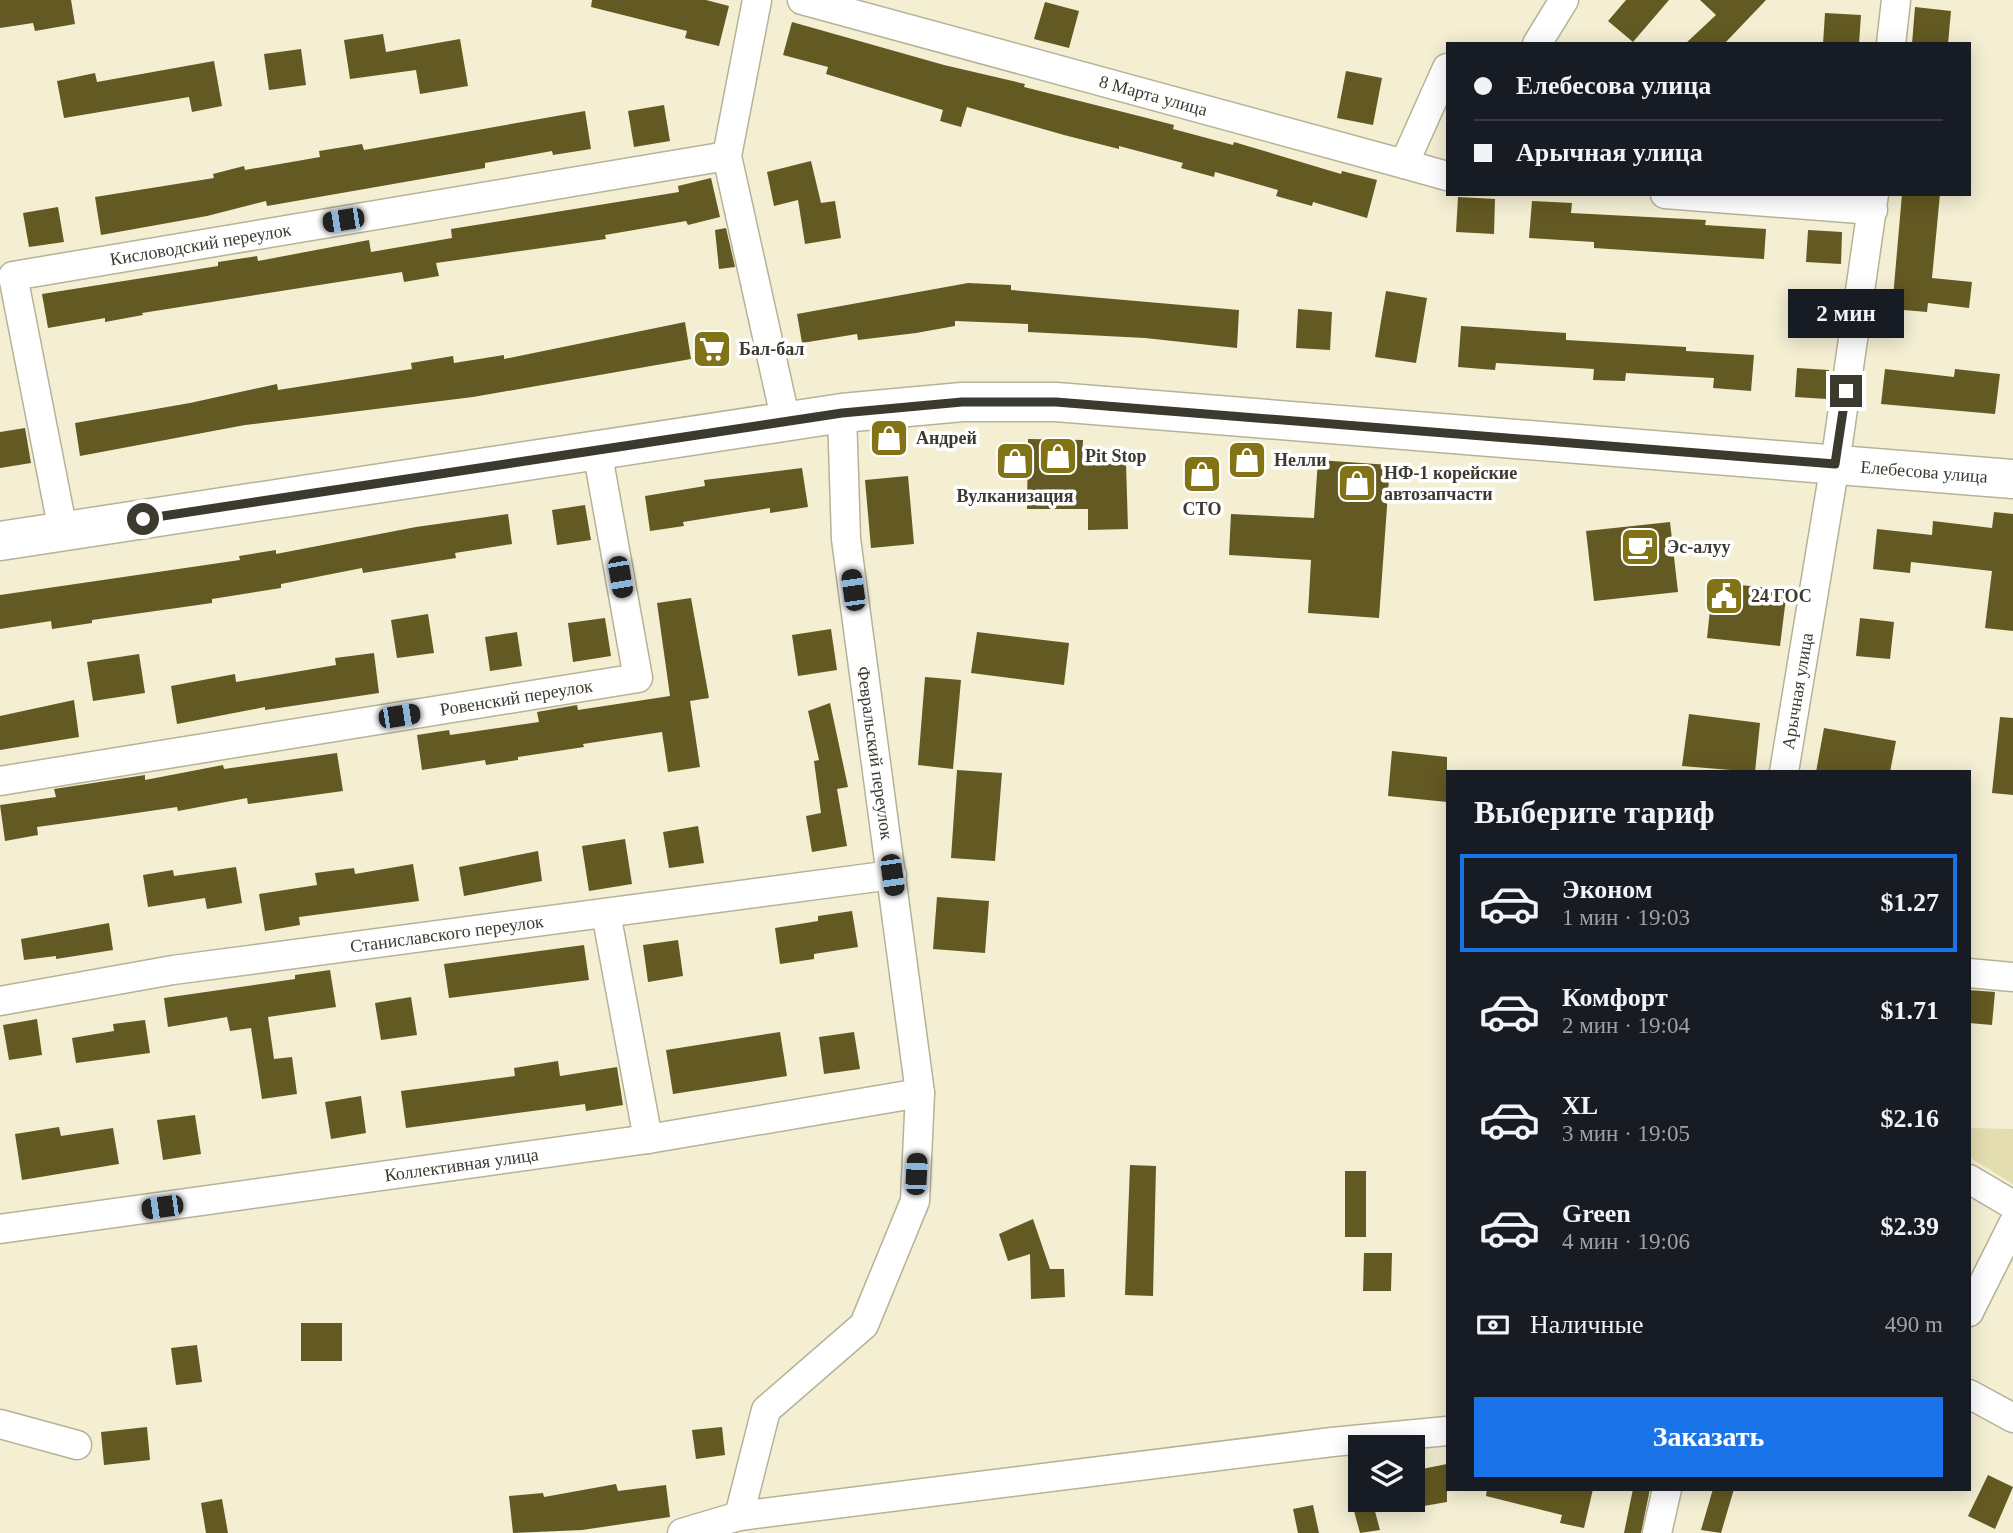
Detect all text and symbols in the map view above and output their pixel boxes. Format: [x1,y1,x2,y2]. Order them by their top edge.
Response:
street label: 8 Марта улица [1097,71,1210,120]
text: Елебесова улица [1516,71,1711,100]
text: Арычная улица [1516,138,1703,167]
car [321,206,366,234]
street label: Кисловодский переулок [108,219,293,270]
callout: 2 мин [1788,290,1904,338]
text: 2 мин [1816,301,1876,326]
supermarket icon: Бал-бал [691,328,733,370]
place label: Бал-бал [739,339,804,359]
route end [1830,375,1862,407]
shop icon: Андрей [868,417,910,459]
place label: Андрей [916,428,977,448]
shop icon: Pit Stop [1037,435,1079,477]
shop icon: Нелли [1226,439,1268,481]
shop icon: Вулканизация [994,440,1036,482]
place label: Pit Stop [1085,446,1147,466]
place label: Нелли [1274,450,1327,470]
shop icon: СТО [1181,453,1223,495]
street label: Елебесова улица [1860,457,1988,487]
shop icon: НФ-1 корейские автозапчасти [1336,462,1378,504]
place label: НФ-1 корейские автозапчасти [1384,463,1517,504]
place label: Вулканизация [957,486,1074,506]
place label: СТО [1183,499,1221,519]
route start [127,503,159,535]
cafe icon: Эс-алуу [1619,526,1661,568]
place label: Эс-алуу [1667,537,1730,557]
car [607,554,634,600]
car [840,568,867,612]
public building icon: 24 ГОС [1703,575,1745,617]
place label: 24 ГОС [1751,586,1812,606]
street label: Арычная улица [1778,631,1817,751]
street label: Февральский переулок [853,665,897,841]
street label: Ровенский переулок [439,675,594,720]
car [377,702,422,730]
text: Выберите тариф [1474,794,1715,830]
car [879,853,906,897]
icon: car [1478,872,1541,935]
text: Эконом [1562,875,1652,904]
text: $1.27 [1881,888,1939,917]
text: 1 мин · 19:03 [1562,905,1690,930]
street label: Станиславского переулок [349,911,545,956]
icon: car [1478,980,1541,1043]
text: Комфорт [1562,983,1668,1012]
text: $1.71 [1881,996,1939,1025]
text: 2 мин · 19:04 [1562,1013,1690,1038]
icon: car [1478,1088,1541,1151]
text: XL [1562,1091,1598,1120]
text: $2.16 [1881,1104,1939,1133]
text: 3 мин · 19:05 [1562,1121,1690,1146]
street label: Коллективная улица [383,1144,540,1185]
car [905,1152,928,1196]
car [140,1194,185,1220]
icon: car [1478,1196,1541,1259]
text: Green [1562,1199,1631,1228]
text: $2.39 [1881,1212,1939,1241]
text: 4 мин · 19:06 [1562,1229,1690,1254]
icon: cash [1474,1306,1512,1344]
text: Наличные [1530,1310,1643,1339]
text: 490 m [1885,1312,1943,1337]
button: Заказать [1474,1397,1943,1477]
map controls [1348,1435,1425,1512]
button: layers [1348,1435,1425,1512]

